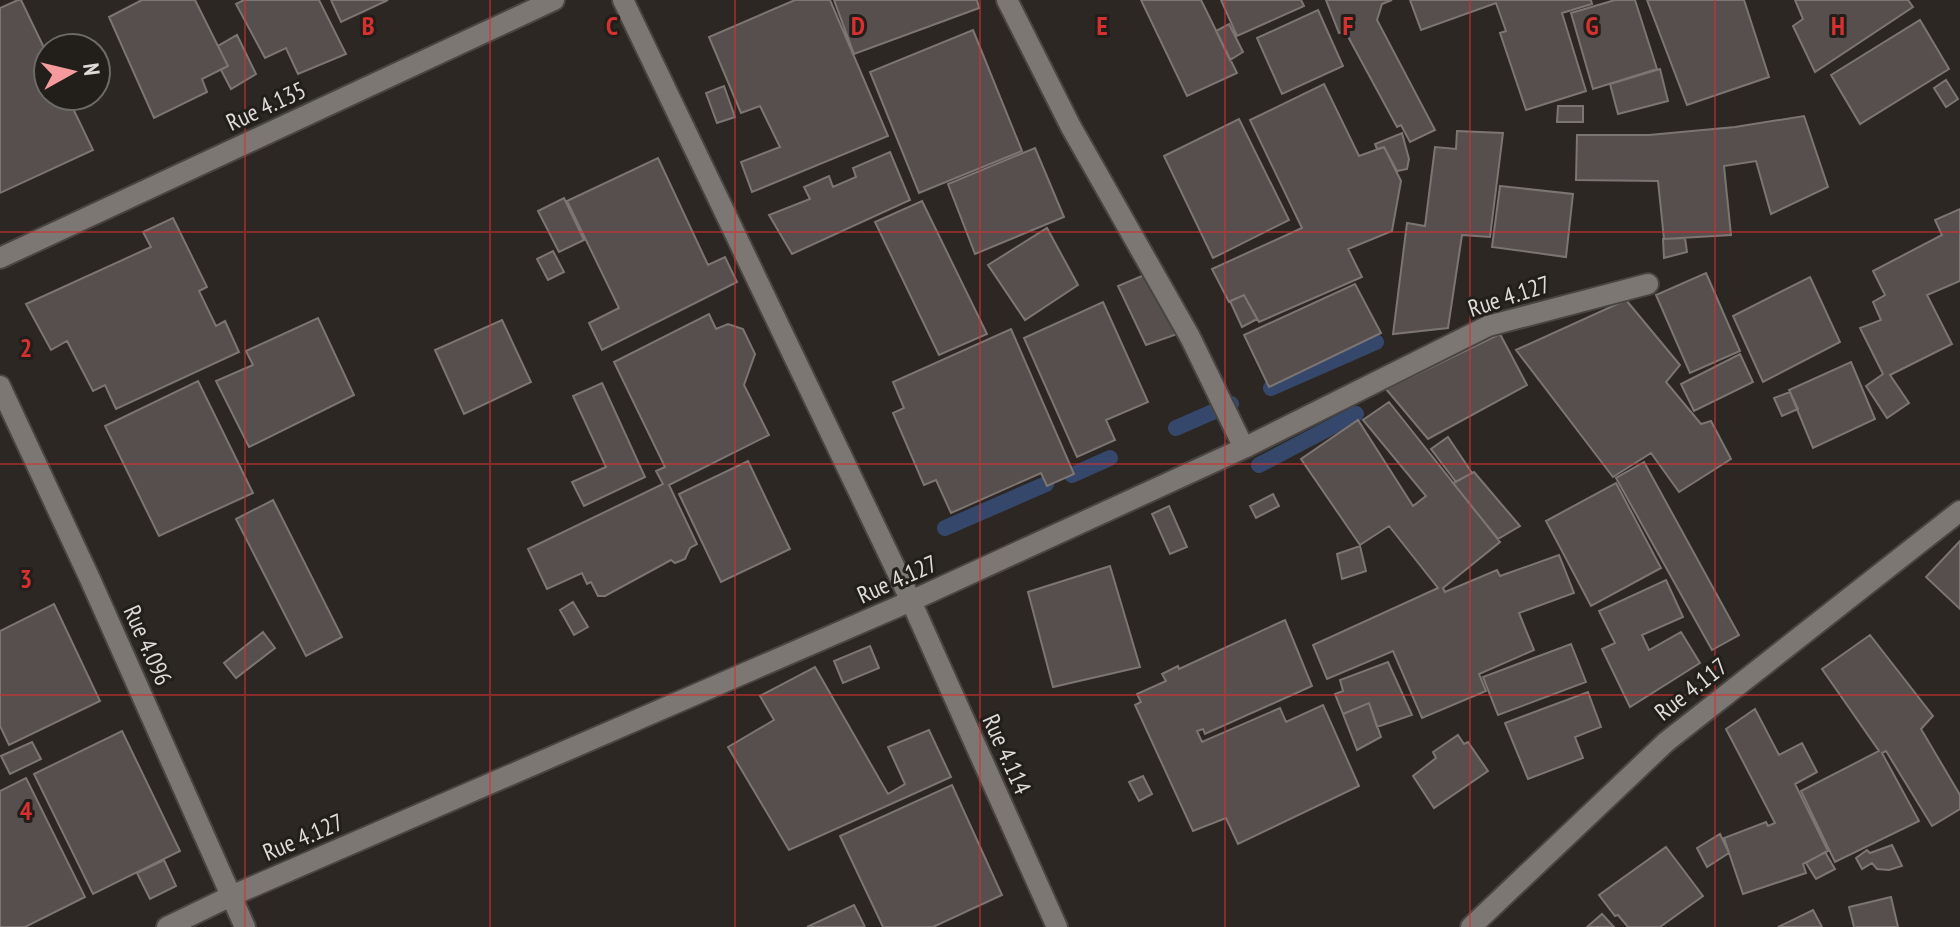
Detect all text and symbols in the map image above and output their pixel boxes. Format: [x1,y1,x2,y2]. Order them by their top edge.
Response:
text: B [362,9,375,42]
text: C [606,9,618,42]
text: D [851,9,865,42]
text: E [1096,9,1108,42]
text: F [1343,9,1354,42]
text: G [1585,9,1599,42]
text: H [1831,9,1845,42]
north arrow [32,32,112,112]
text: N [77,61,106,77]
street label: Rue 4.135 [221,74,311,138]
street label: Rue 4.127 [1464,268,1554,324]
text: 2 [20,331,32,364]
street label: Rue 4.127 [852,548,942,610]
text: 3 [20,562,32,595]
street label: Rue 4.096 [117,600,179,690]
street label: Rue 4.117 [1648,651,1734,727]
street label: Rue 4.114 [976,709,1038,799]
text: 4 [20,794,33,827]
street label: Rue 4.127 [258,806,348,868]

